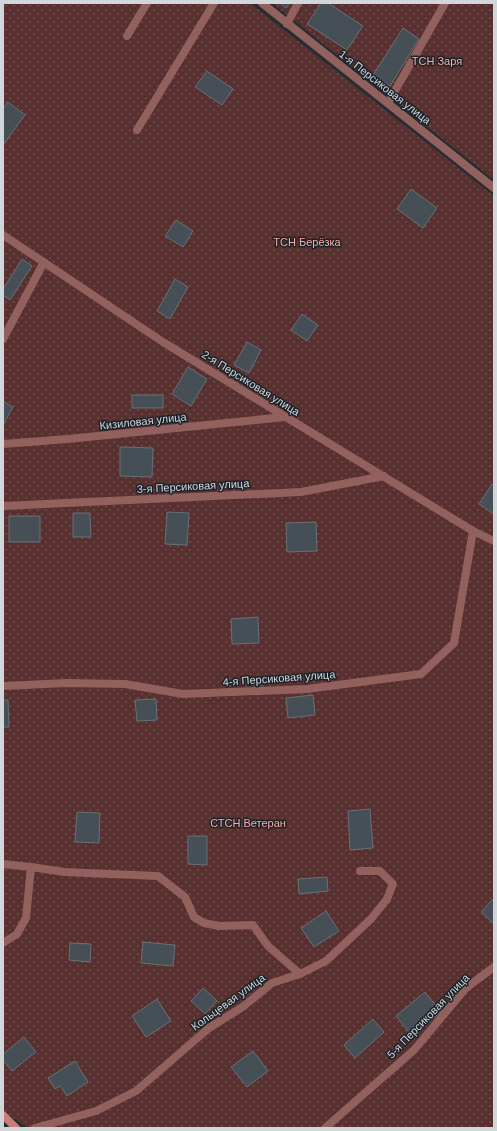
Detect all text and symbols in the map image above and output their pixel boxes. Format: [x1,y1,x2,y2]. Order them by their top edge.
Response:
street label: 1-я Персиковая улица [337,48,434,127]
park label: ТСН Заря [412,55,462,67]
park label: ТСН Берёзка [273,236,342,248]
street label: 2-я Персиковая улица [200,348,303,418]
street label: Кизиловая улица [99,410,188,432]
street label: 3-я Персиковая улица [136,477,250,495]
street label: 4-я Персиковая улица [222,668,337,688]
park label: СТСН Ветеран [210,817,286,829]
street label: Кольцевая улица [189,971,268,1033]
street label: 5-я Персиковая улица [385,971,472,1061]

